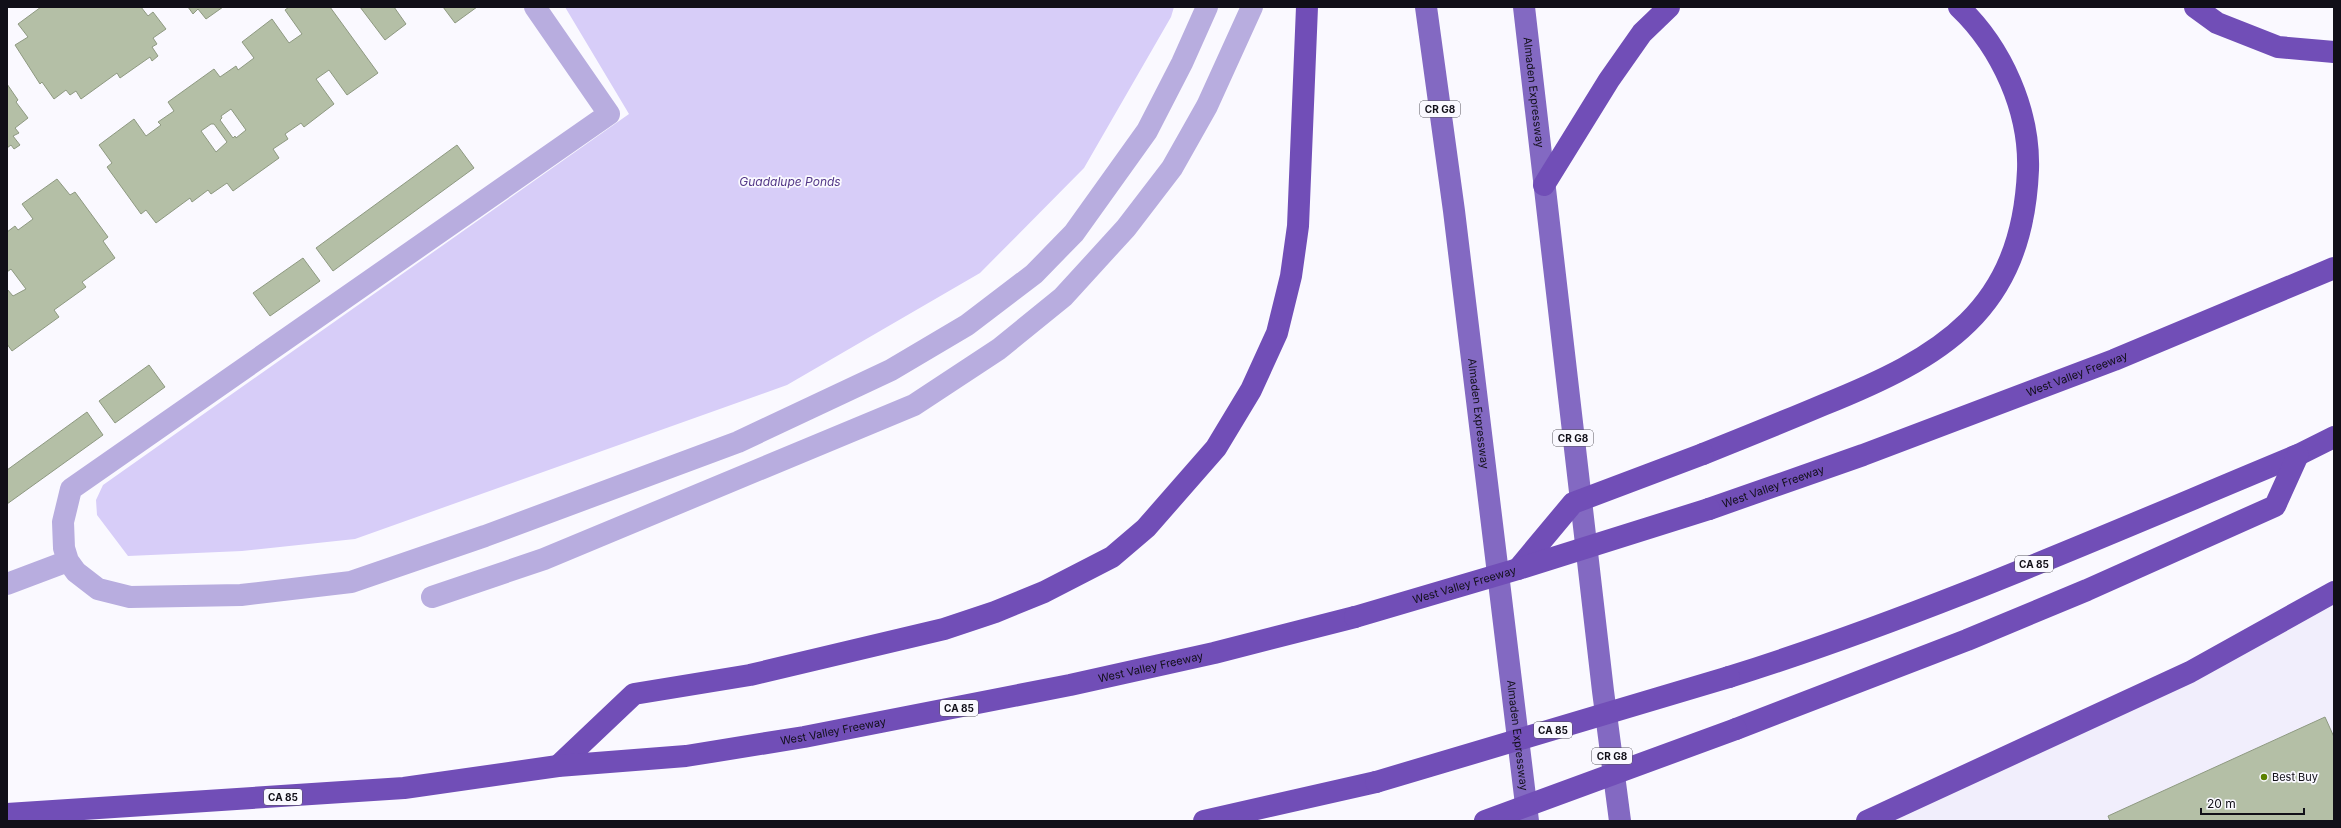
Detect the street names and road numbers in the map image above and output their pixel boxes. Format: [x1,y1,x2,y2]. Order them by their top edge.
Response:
street label: Almaden Expressway [1521,36,1547,149]
road number: CR G8 [1420,101,1460,117]
street label: West Valley Freeway [2024,348,2130,400]
street label: Almaden Expressway [1465,357,1492,470]
road number: CR G8 [1553,430,1593,446]
street label: West Valley Freeway [1720,462,1826,511]
road number: CA 85 [2015,556,2053,572]
street label: West Valley Freeway [1411,563,1518,607]
street label: West Valley Freeway [1097,649,1205,686]
street label: Almaden Expressway [1504,679,1531,791]
road number: CA 85 [940,700,978,716]
street label: West Valley Freeway [779,714,887,748]
road number: CA 85 [1534,722,1572,738]
road number: CR G8 [1592,748,1632,764]
road number: CA 85 [264,789,302,805]

